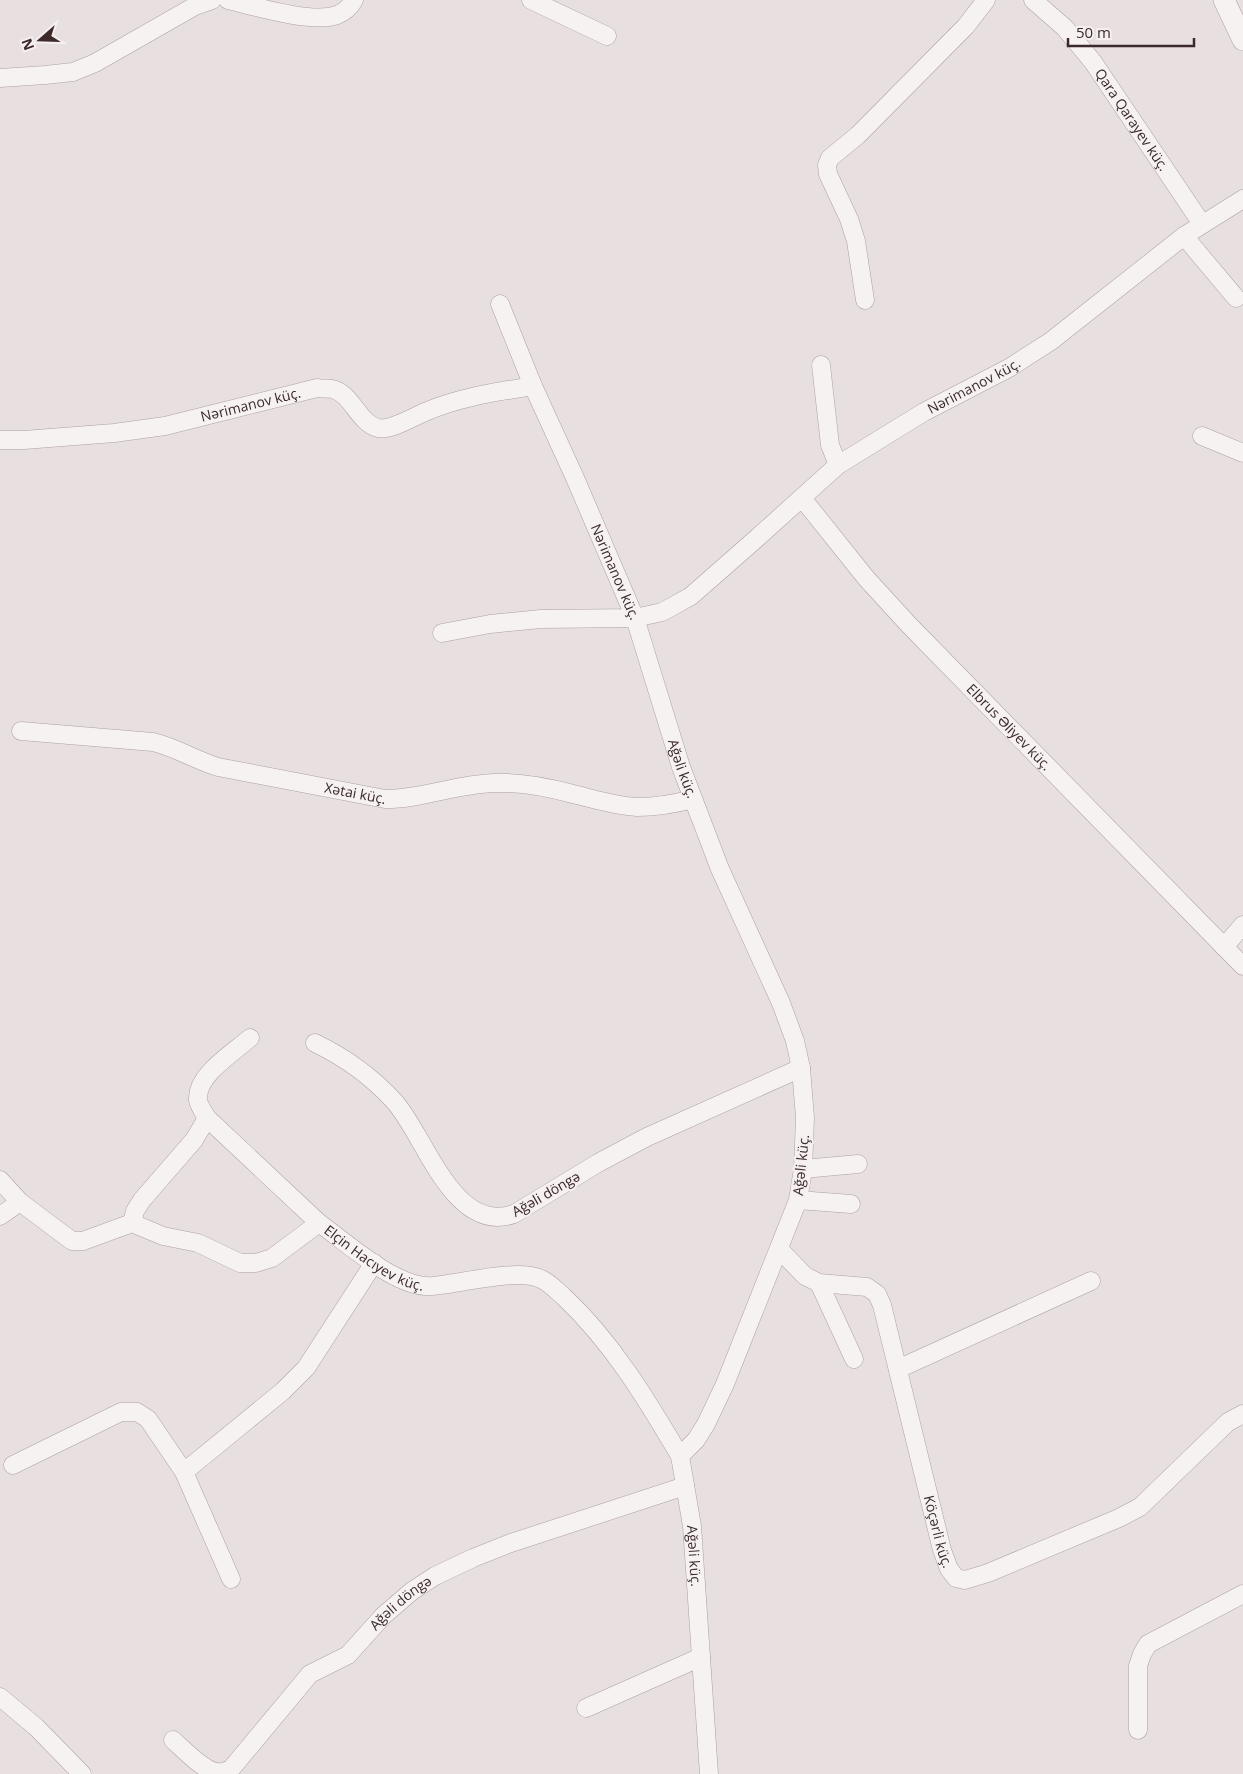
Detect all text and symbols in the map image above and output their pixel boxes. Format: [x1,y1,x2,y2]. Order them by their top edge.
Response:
north arrow [15,15,65,65]
scale bar [1068,15,1194,47]
text: 50 m [1076,22,1111,42]
text: N [16,36,38,53]
street label: Qara Qarayev küç. [1091,64,1174,174]
street label: Nərimanov küç. [924,353,1024,418]
street label: Nərimanov küç. [198,382,303,426]
street label: Nərimanov küç. [587,521,645,623]
street label: Elbrus Əliyev küç. [963,679,1056,774]
street label: Ağəli küç. [664,737,702,801]
street label: Xətai küç. [323,778,388,808]
street label: Ağəli küç. [788,1133,813,1196]
street label: Ağəli döngə [508,1166,584,1221]
street label: Elçin Hacıyev küç. [321,1220,425,1295]
street label: Köçərli küç. [920,1493,958,1570]
street label: Ağəli küç. [683,1525,706,1587]
street label: Ağəli döngə [365,1571,435,1634]

